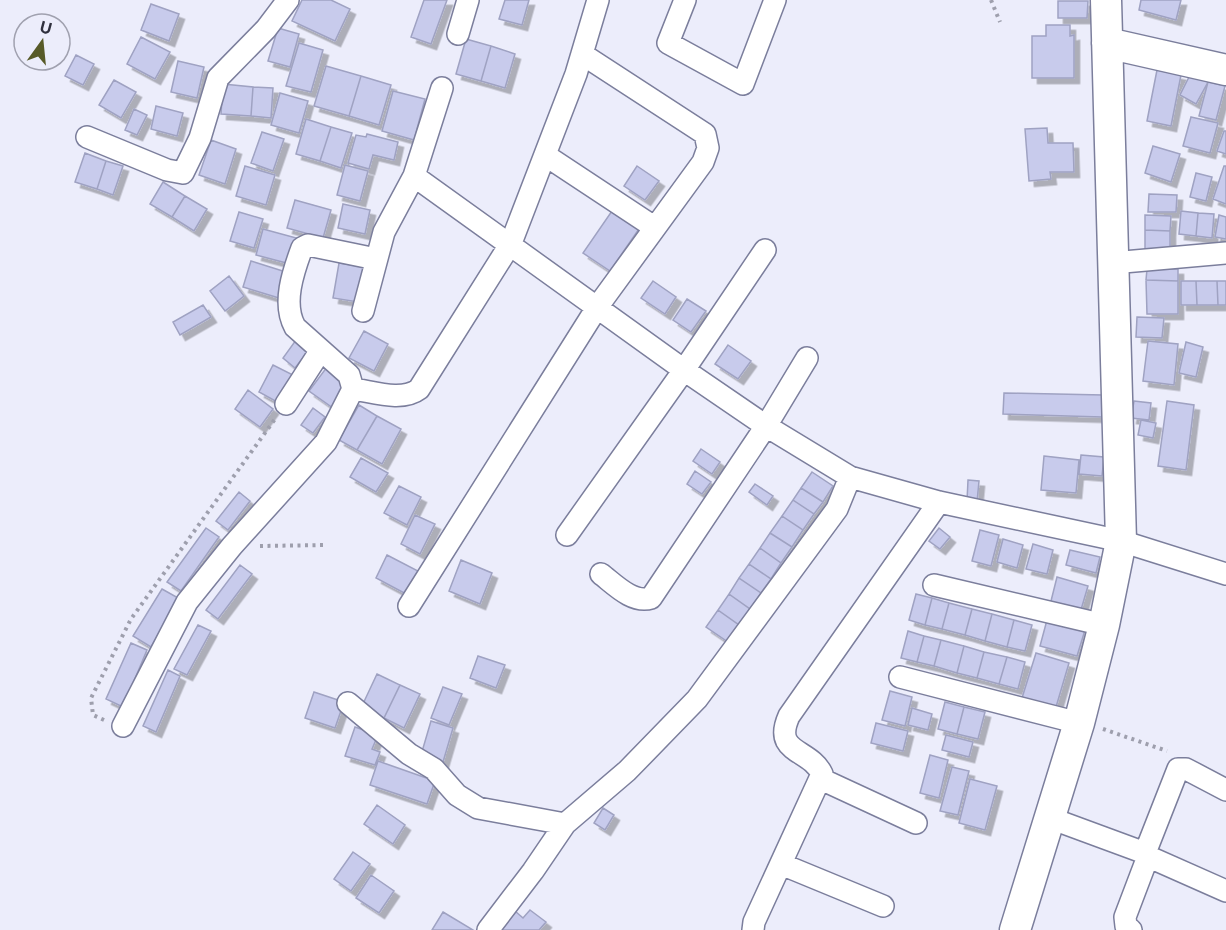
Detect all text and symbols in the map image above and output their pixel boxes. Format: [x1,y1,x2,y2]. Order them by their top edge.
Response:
north arrow [12,12,72,72]
text: U [38,16,54,39]

